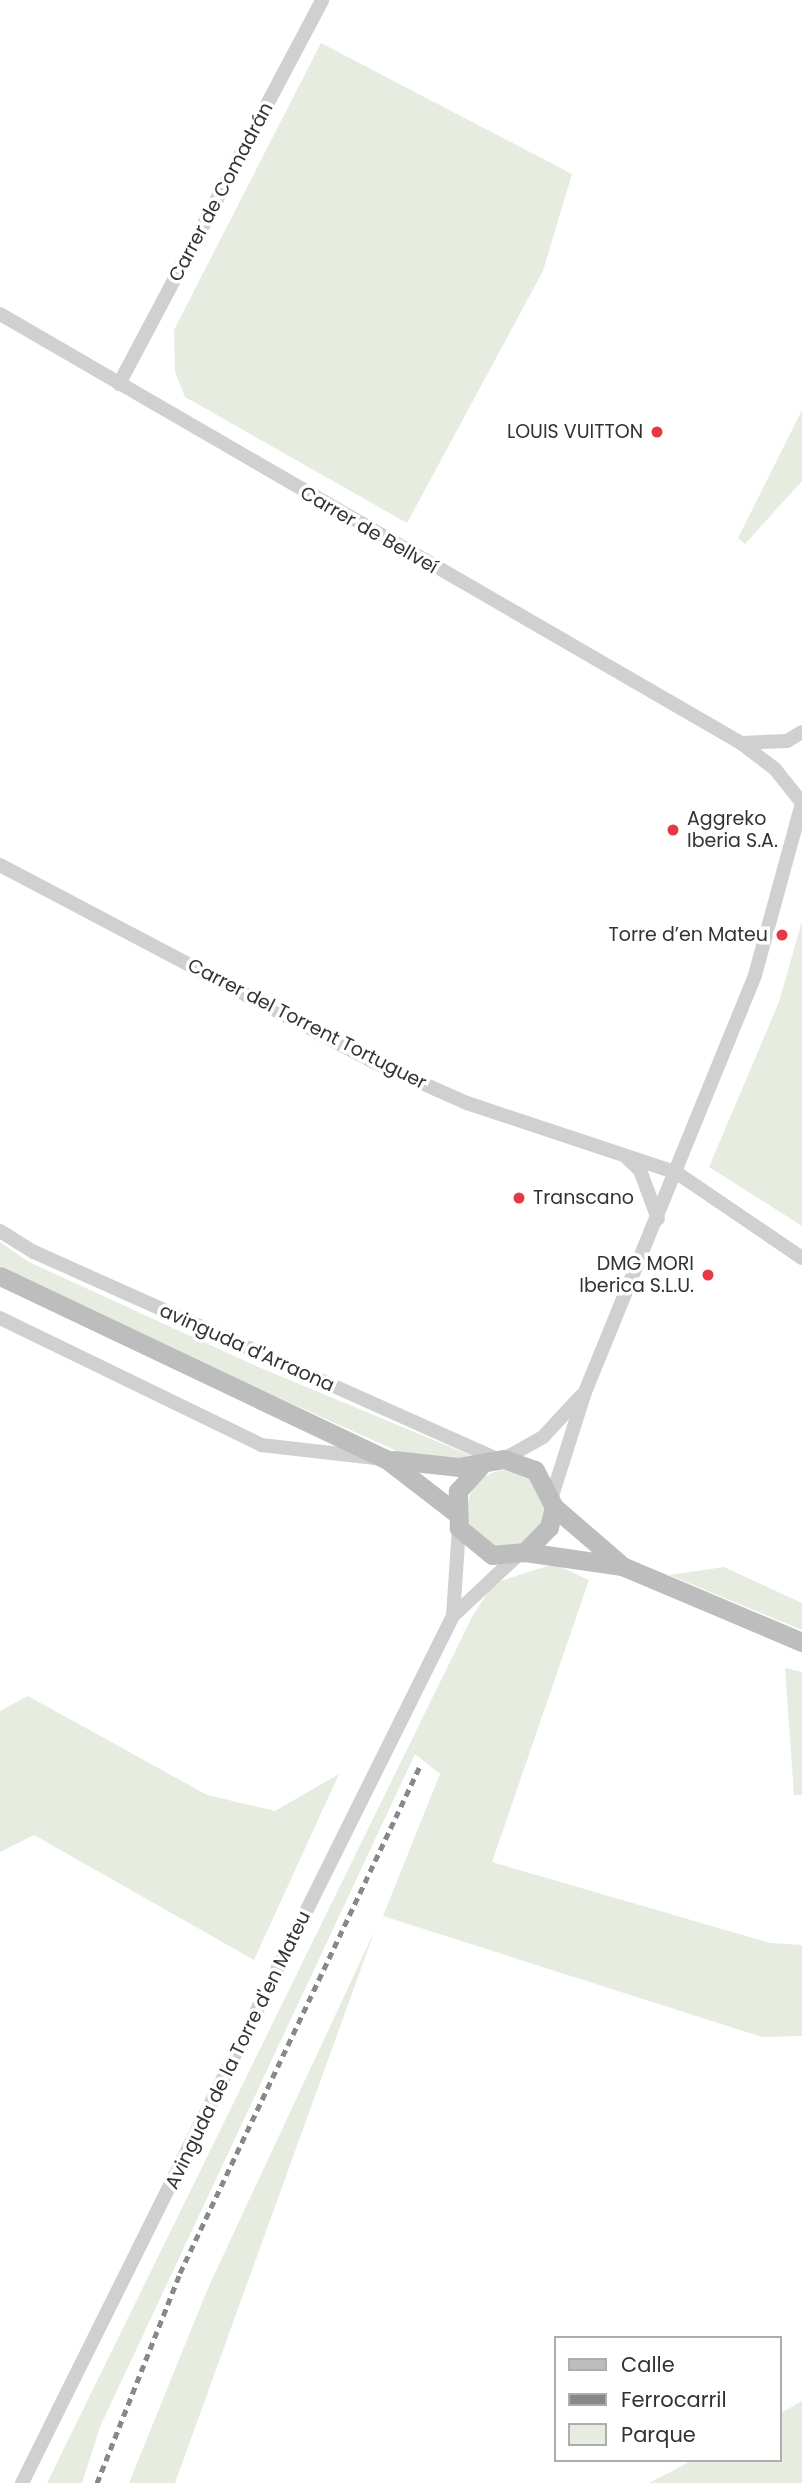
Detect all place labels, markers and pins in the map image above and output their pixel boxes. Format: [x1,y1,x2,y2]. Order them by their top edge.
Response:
place label: LOUIS VUITTON [507,421,643,443]
marker: LOUIS VUITTON [649,424,665,440]
place label: Aggreko Iberia S.A. [687,808,778,852]
marker: Aggreko Iberia S.A. [665,822,681,838]
place label: Torre d’en Mateu [608,924,768,946]
marker: Torre d’en Mateu [774,927,790,943]
place label: Transcano [533,1187,634,1209]
marker: Transcano [511,1190,527,1206]
place label: DMG MORI Iberica S.L.U. [579,1253,694,1297]
marker: DMG MORI Iberica S.L.U. [700,1267,716,1283]

